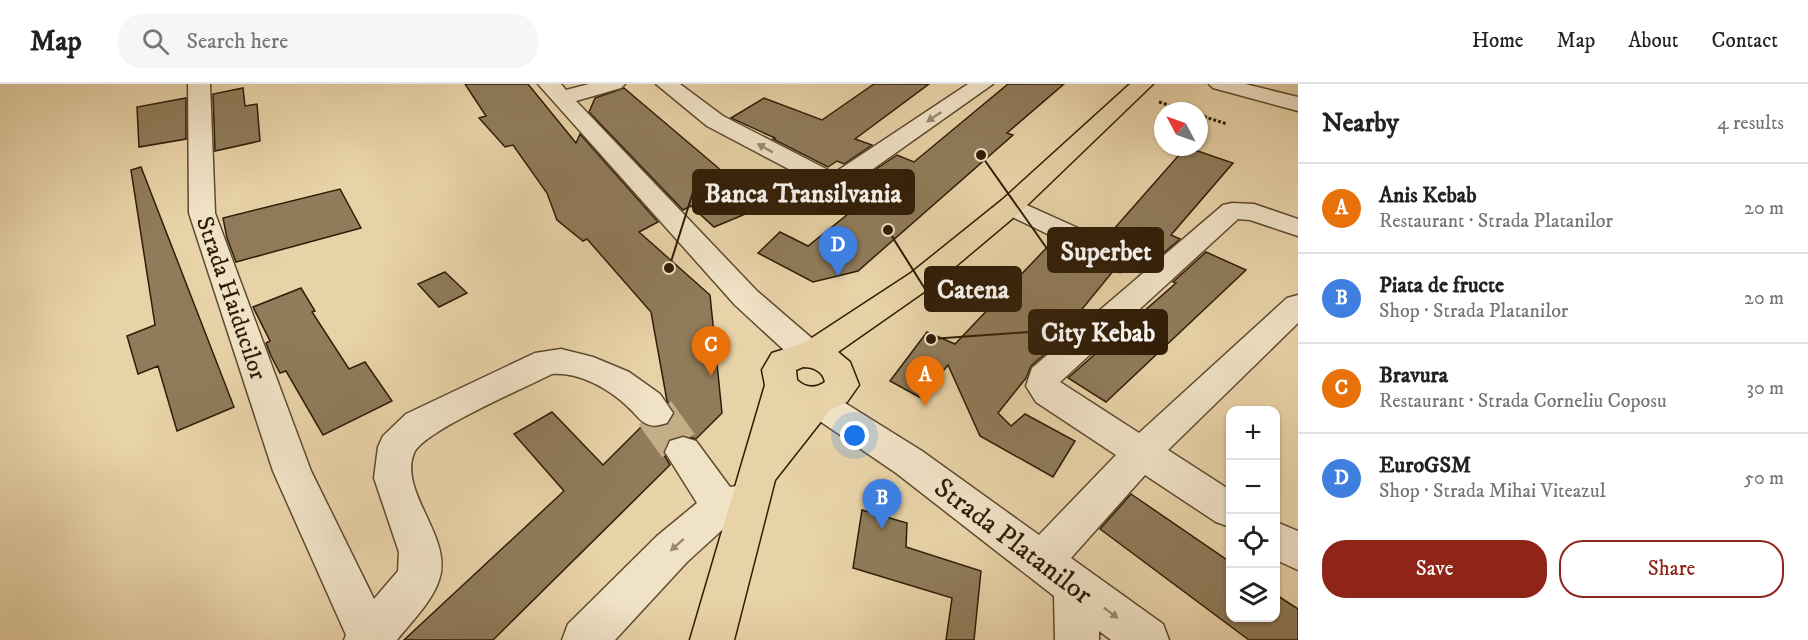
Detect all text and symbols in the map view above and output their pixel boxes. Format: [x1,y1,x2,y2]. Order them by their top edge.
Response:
search box [118,14,538,68]
text: Map [30,24,82,59]
icon: search [139,25,172,58]
text: Search here [187,28,288,55]
text: Home [1472,28,1524,54]
text: Map [1557,28,1595,54]
text: About [1628,28,1679,54]
text: Contact [1712,28,1778,54]
north arrow [1154,102,1208,156]
text: Nearby [1322,107,1399,140]
one-way arrow [926,111,942,122]
text: 4 results [1717,111,1784,136]
one-way arrow [756,143,773,153]
callout: Banca Transilvania [693,170,914,214]
text: Banca Transilvania [705,178,902,211]
text: Anis Kebab [1379,182,1477,209]
text: A [1335,196,1348,221]
text: 20 m [1744,196,1784,221]
text: Restaurant · Strada Platanilor [1379,209,1613,234]
street label: Strada Haiducilor [189,213,273,384]
pin: D [818,226,858,276]
callout: Superbet [1048,228,1163,272]
text: Superbet [1061,236,1152,269]
callout: Catena [925,267,1021,311]
text: Piata de fructe [1379,272,1504,299]
text: Catena [937,274,1010,307]
text: B [1335,286,1348,311]
text: 20 m [1744,286,1784,311]
text: Shop · Strada Platanilor [1379,299,1568,324]
callout: City Kebab [1029,310,1167,354]
text: City Kebab [1041,317,1155,350]
pin: C [692,326,730,376]
pin: A [906,356,944,406]
text: Bravura [1379,362,1448,389]
text: C [1335,376,1348,401]
text: 30 m [1746,376,1784,401]
text: Restaurant · Strada Corneliu Coposu [1379,389,1667,414]
map controls [1226,406,1280,622]
button: + [1226,406,1280,460]
your location [840,421,869,450]
text: EuroGSM [1379,452,1471,479]
button: − [1226,460,1280,514]
text: D [1334,466,1349,491]
text: 50 m [1744,466,1784,491]
street label: Strada Platanilor [927,470,1100,612]
text: Shop · Strada Mihai Viteazul [1379,479,1606,504]
pin: B [862,480,902,529]
button: locate [1226,514,1280,568]
one-way arrow [669,538,684,552]
button: Save [1322,540,1547,598]
button: Share [1559,540,1784,598]
button: layers [1226,568,1280,622]
one-way arrow [1103,606,1118,618]

